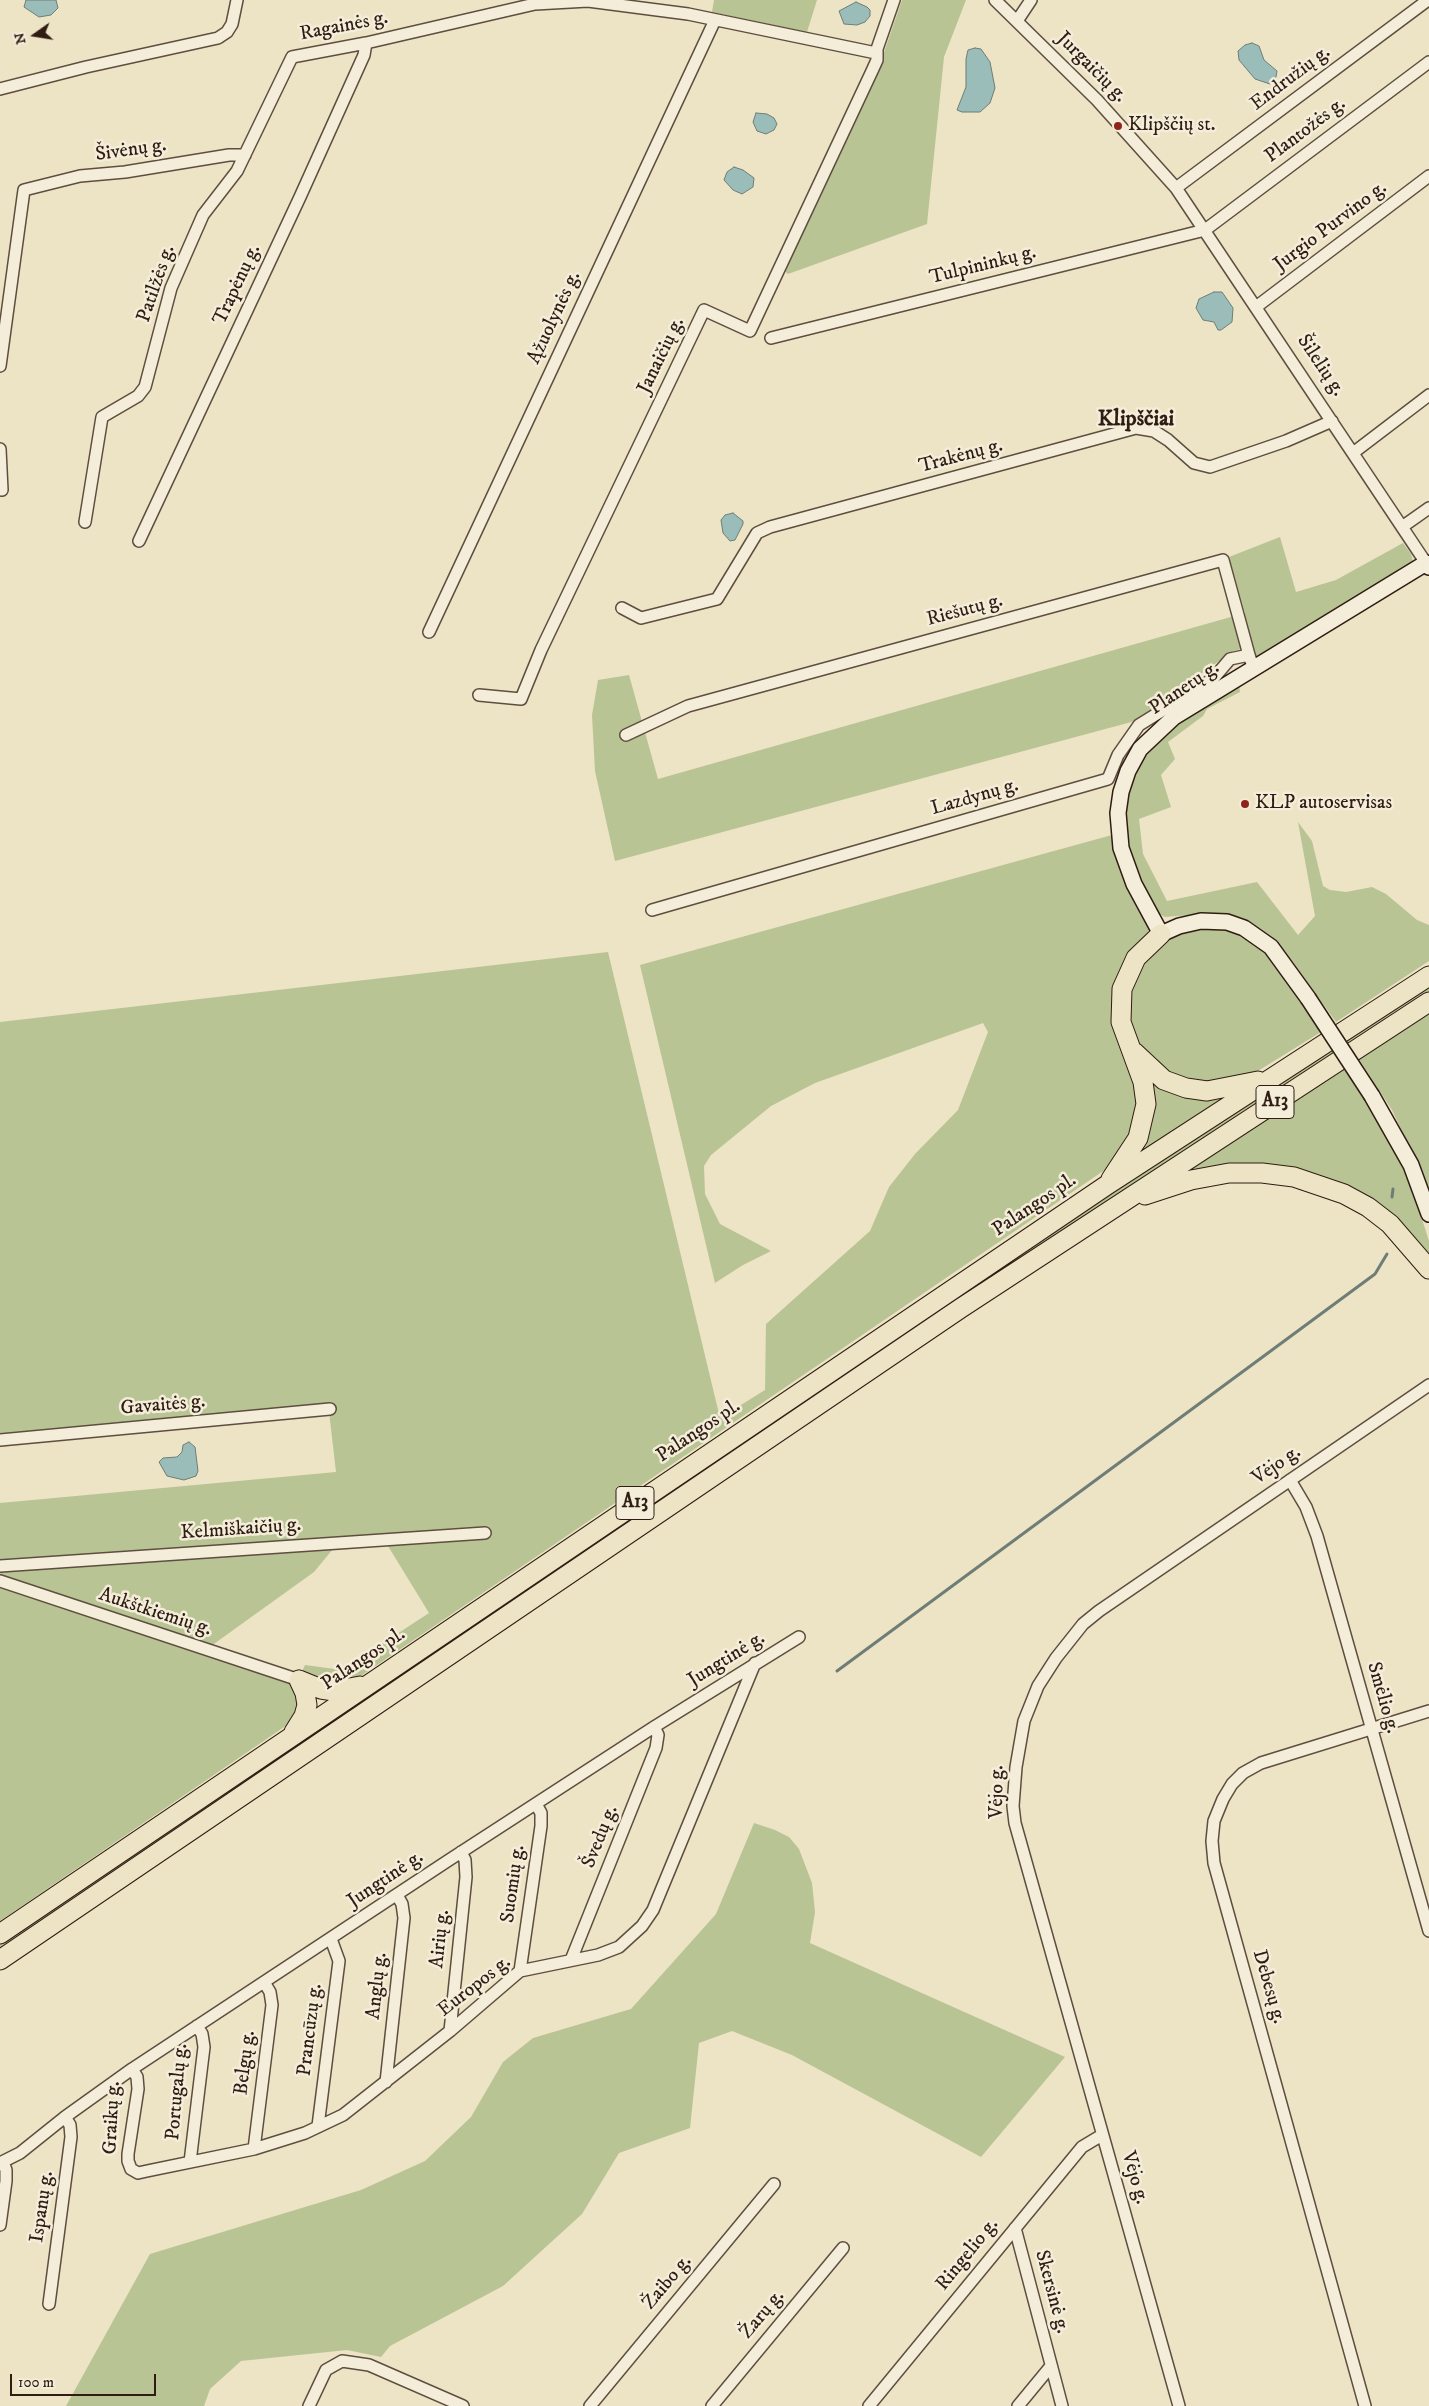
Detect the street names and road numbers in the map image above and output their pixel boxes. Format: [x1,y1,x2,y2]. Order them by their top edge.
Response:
street label: Ragainės g. [298,7,390,47]
street label: Jurgaičių g. [1051,28,1131,108]
street label: Endružių g. [1246,41,1336,117]
street label: Plantožės g. [1261,93,1351,169]
street label: Šivėnų g. [94,134,168,168]
street label: Jurgio Purvino g. [1270,177,1392,277]
street label: Trapėnų g. [209,241,267,329]
street label: Tulpininkų g. [927,241,1039,291]
street label: Patilžės g. [133,242,181,326]
street label: Ąžuolynės g. [523,268,587,368]
street label: Janaičių g. [633,314,691,398]
street label: Šilelių g. [1291,331,1349,401]
street label: Trakėnų g. [916,434,1006,480]
street label: Riešutų g. [924,589,1006,633]
street label: Planetų g. [1145,657,1225,721]
street label: Lazdynų g. [929,774,1021,822]
road number: A13 [1256,1086,1294,1118]
street label: Palangos pl. [988,1169,1082,1243]
street label: Gavaitės g. [120,1390,206,1422]
street label: Palangos pl. [652,1395,746,1469]
street label: Vėjo g. [1248,1441,1306,1491]
road number: A13 [616,1486,654,1520]
street label: Kelmiškaičių g. [180,1514,302,1546]
street label: Aukštkiemių g. [96,1583,214,1643]
street label: Palangos pl. [317,1623,411,1697]
street label: Jungtinė g. [684,1627,770,1693]
street label: Smėlio g. [1360,1659,1404,1737]
street label: Vėjo g. [986,1765,1010,1819]
street label: Švedų g. [578,1802,624,1872]
street label: Suomių g. [497,1844,531,1924]
street label: Jungtinė g. [343,1846,429,1914]
street label: Airių g. [426,1908,456,1970]
street label: Debesų g. [1246,1947,1290,2027]
street label: Anglų g. [363,1951,393,2021]
street label: Europos g. [434,1951,516,2023]
street label: Prancūzų g. [293,1982,329,2078]
street label: Belgų g. [230,2029,262,2097]
street label: Portugalų g. [162,2043,194,2141]
street label: Graikų g. [99,2081,127,2155]
street label: Vėjo g. [1115,2149,1153,2207]
street label: Ispanų g. [26,2170,60,2244]
street label: Ringelio g. [931,2214,1005,2296]
street label: Skersinė g. [1028,2248,1074,2336]
street label: Žaibo g. [638,2251,698,2315]
street label: Žarų g. [735,2285,791,2345]

